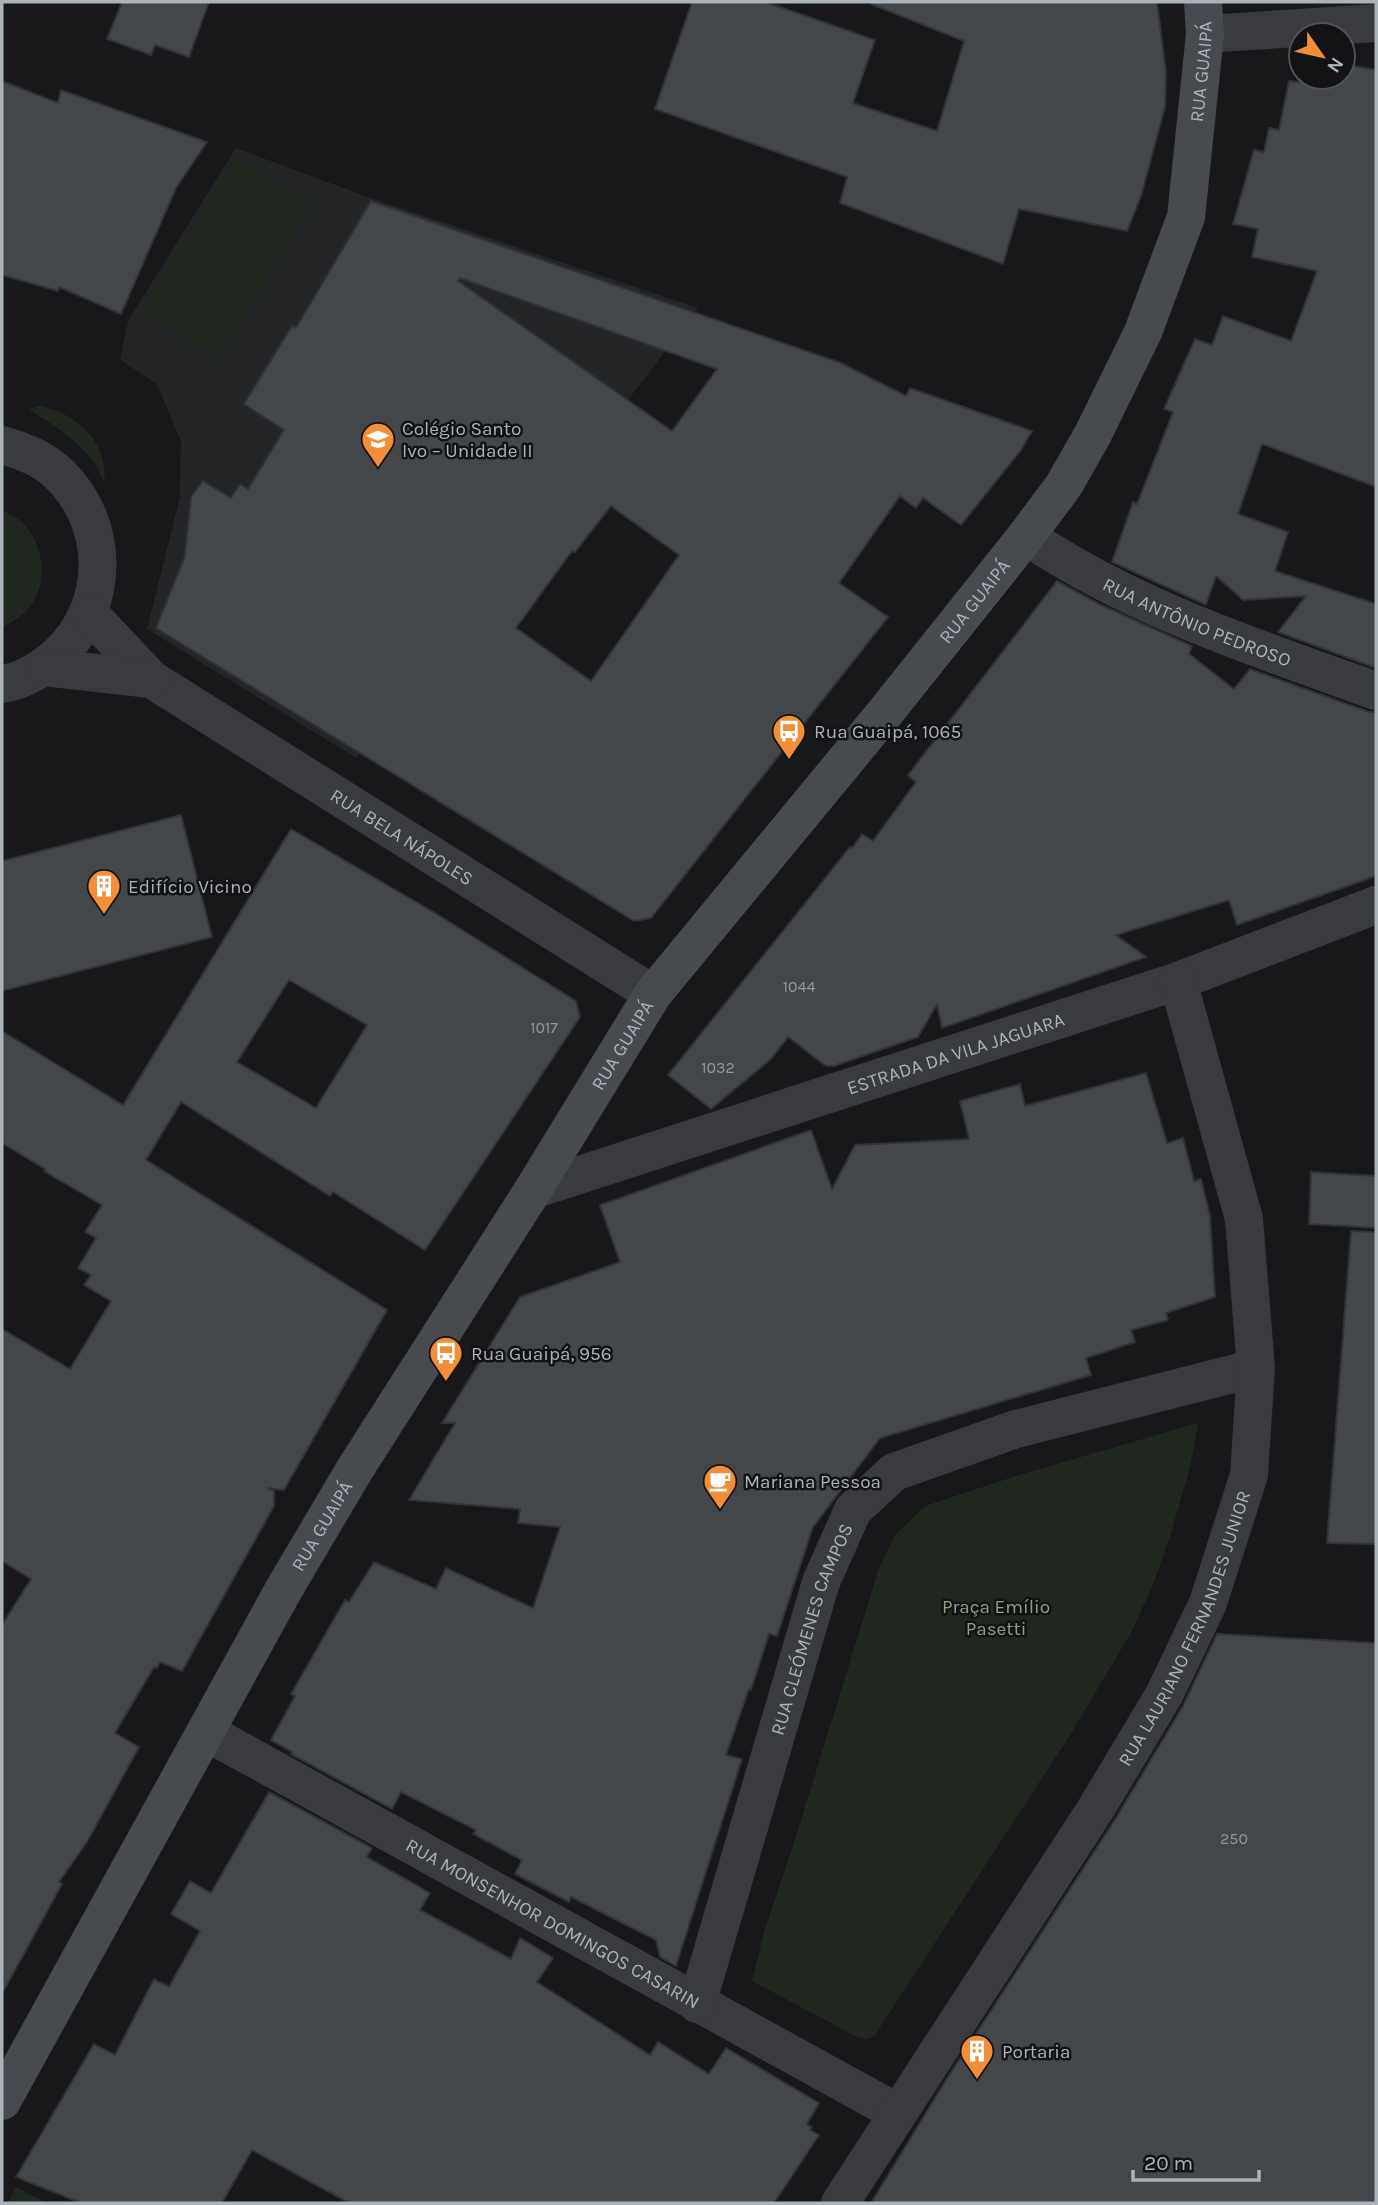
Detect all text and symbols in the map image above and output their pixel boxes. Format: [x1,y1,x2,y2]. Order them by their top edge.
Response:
street label: RUA GUAIPÁ [1186,21,1217,123]
north arrow [1287,21,1357,91]
text: N [1322,53,1348,77]
place label: Colégio Santo Ivo – Unidade II [402,418,533,462]
school or university icon: Colégio Santo Ivo – Unidade II [359,420,397,469]
street label: RUA GUAIPÁ [935,555,1015,648]
street label: RUA ANTÔNIO PEDROSO [1099,573,1294,672]
bus stop icon: Rua Guaipá, 1065 [770,712,808,761]
place label: Rua Guaipá, 1065 [814,721,961,743]
street label: RUA BELA NÁPOLES [326,784,477,890]
building icon: Edifício Vicino [85,867,123,916]
place label: Edifício Vicino [128,876,252,898]
house number: 1044 [783,977,815,996]
street label: RUA GUAIPÁ [587,996,658,1094]
street label: ESTRADA DA VILA JAGUARA [844,1009,1067,1100]
house number: 1017 [530,1018,558,1037]
house number: 1032 [701,1058,735,1077]
bus stop icon: Rua Guaipá, 956 [427,1334,465,1383]
place label: Rua Guaipá, 956 [471,1343,612,1365]
cafe icon: Mariana Pessoa [701,1462,739,1511]
place label: Mariana Pessoa [744,1471,881,1493]
street label: RUA GUAIPÁ [287,1477,358,1575]
street label: RUA LAURIANO FERNANDES JUNIOR [1114,1488,1255,1770]
street label: RUA CLEÓMENES CAMPOS [767,1520,858,1738]
park label: Praça Emílio Pasetti [942,1596,1050,1640]
house number: 250 [1220,1829,1248,1848]
street label: RUA MONSENHOR DOMINGOS CASARIN [402,1834,703,2014]
building icon: Portaria [958,2032,996,2081]
place label: Portaria [1002,2041,1070,2063]
scale bar [1133,2138,1259,2182]
text: 20 m [1144,2151,1193,2175]

